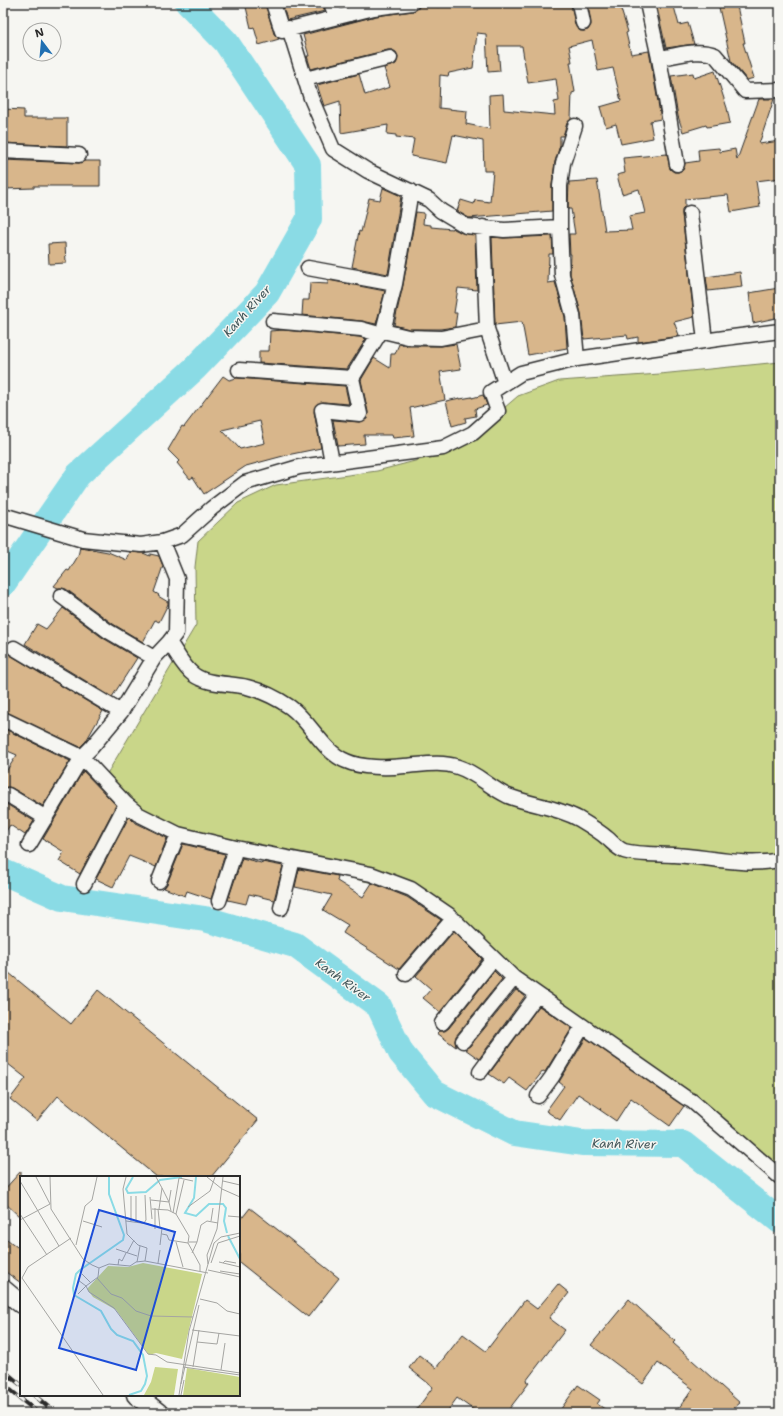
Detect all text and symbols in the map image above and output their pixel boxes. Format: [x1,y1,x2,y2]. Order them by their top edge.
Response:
north arrow [22,22,62,62]
text: N [33,24,46,41]
water label: Kanh River [219,281,275,340]
water label: Kanh River [312,955,374,1006]
water label: Kanh River [592,1135,657,1153]
inset map [20,1176,240,1396]

